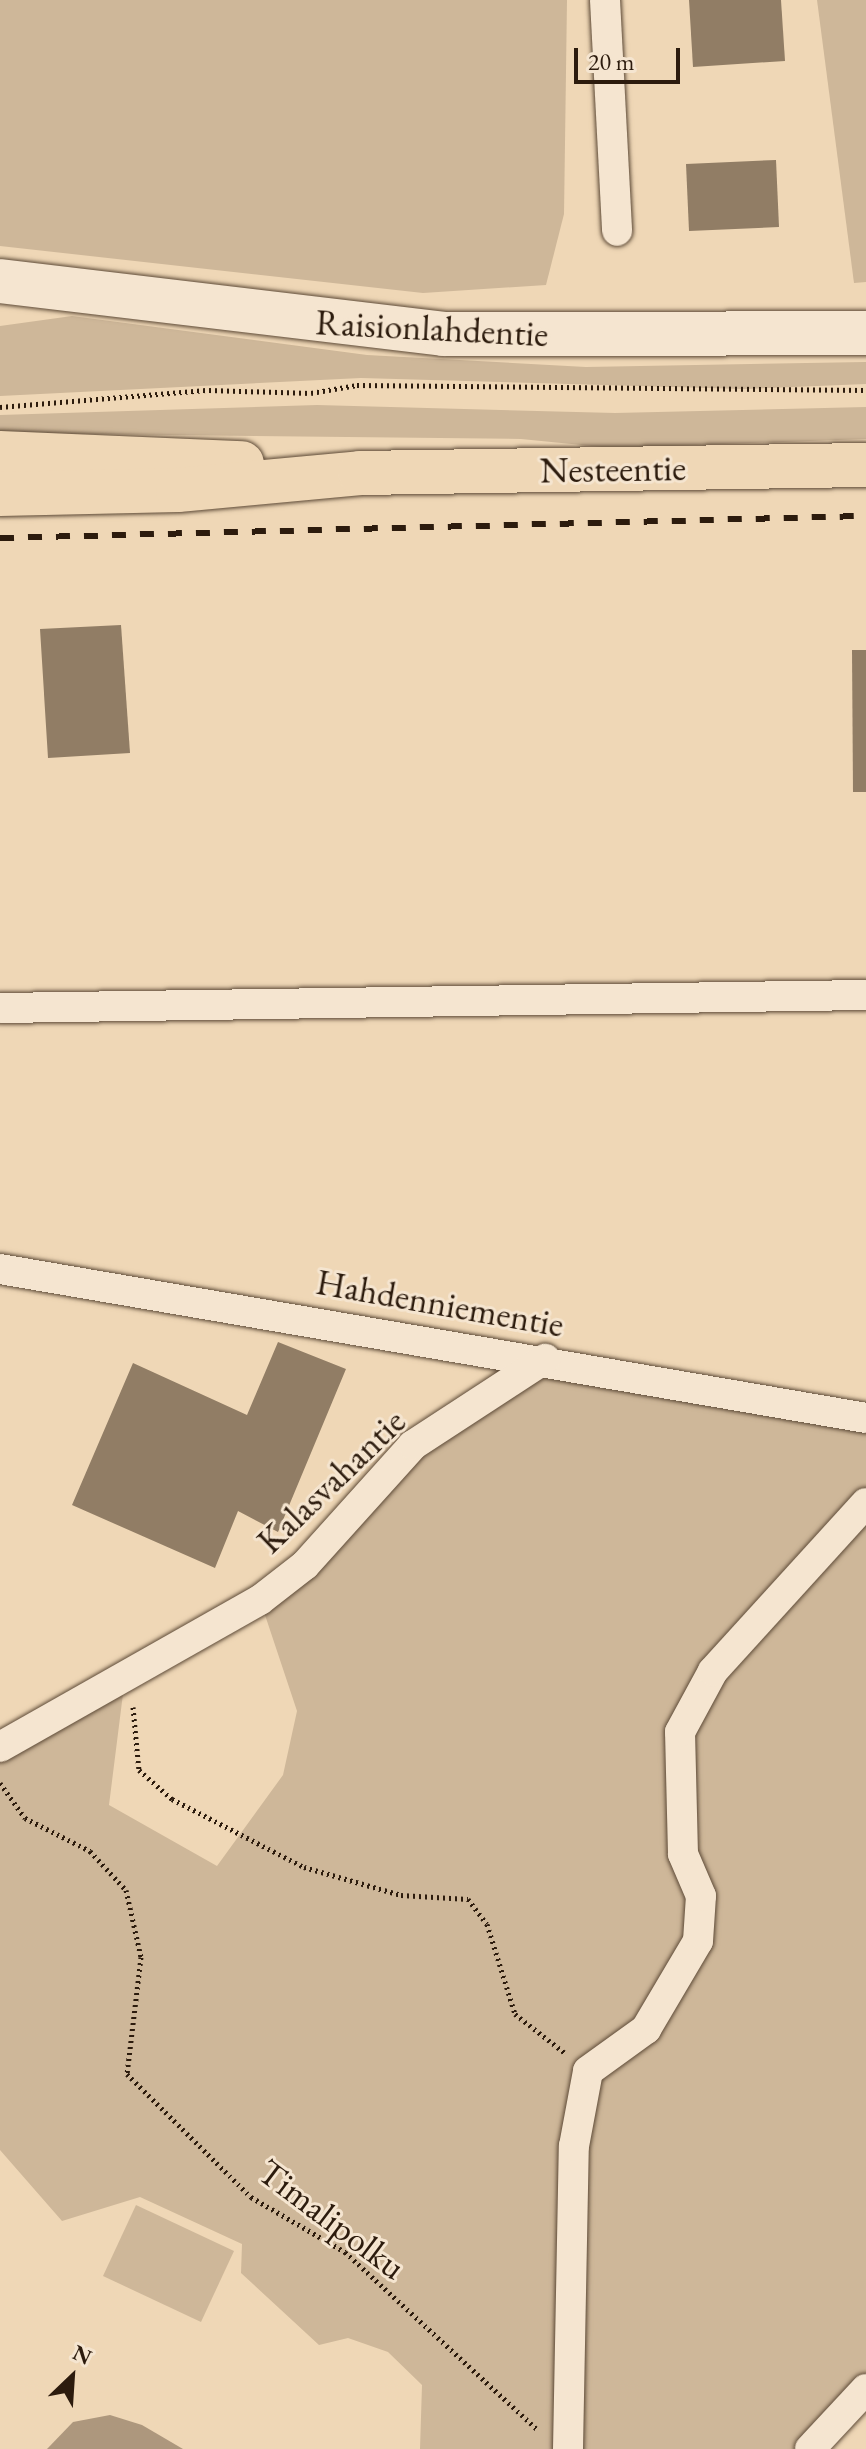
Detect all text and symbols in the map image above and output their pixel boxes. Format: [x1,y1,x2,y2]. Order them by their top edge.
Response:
scale bar [578,32,684,82]
text: 20 m [588,46,635,77]
street label: Raisionlahdentie [314,300,550,356]
street label: Nesteentie [539,446,687,492]
street label: Hahdenniementie [313,1260,567,1346]
street label: Kalasvahantie [248,1400,414,1562]
street label: Timalipolku [250,2150,414,2288]
north arrow [32,2337,112,2417]
text: N [68,2338,97,2372]

